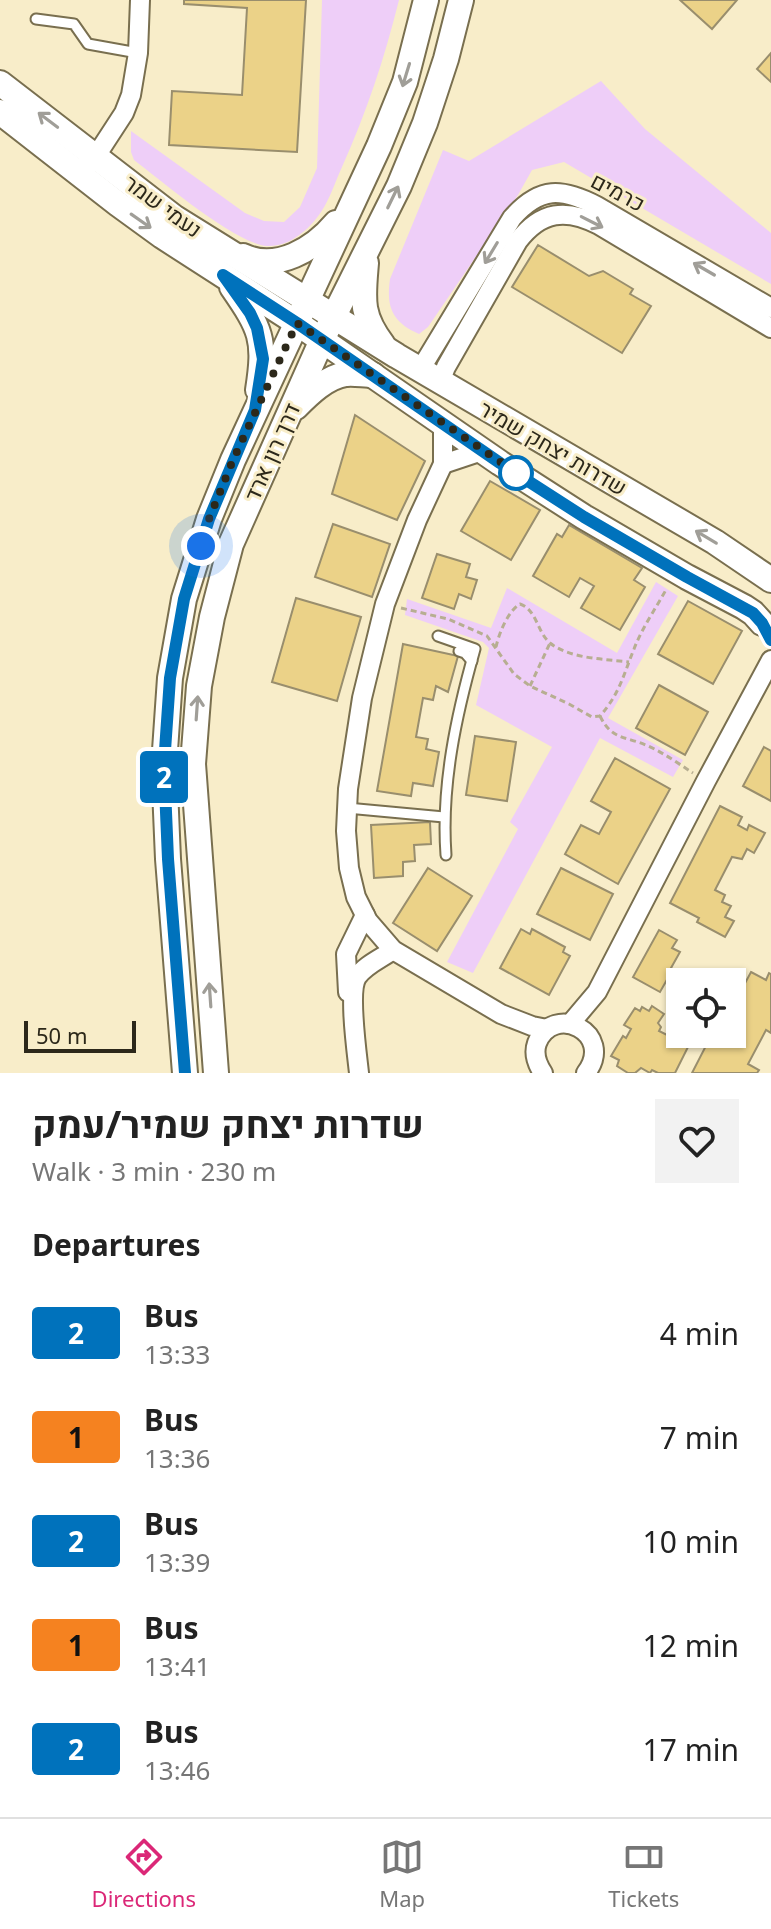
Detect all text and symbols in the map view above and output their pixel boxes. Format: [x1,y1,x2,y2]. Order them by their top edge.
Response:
one-way arrow [398,62,413,88]
one-way arrow [38,111,59,128]
street label: כרמים [586,164,651,218]
street label: נעמי שמר [119,167,209,244]
one-way arrow [386,186,401,210]
one-way arrow [130,213,152,229]
one-way arrow [579,215,603,230]
one-way arrow [483,241,499,264]
one-way arrow [693,260,716,276]
street label: שדרות יצחק שמיר [474,393,633,502]
street label: דרך רון ארד [236,398,306,505]
unlabelled marker [499,456,533,490]
your location [181,526,221,566]
one-way arrow [695,529,718,545]
one-way arrow [190,695,205,722]
line badge: 2 [138,751,190,803]
text: 2 [156,758,172,796]
map controls [666,968,746,1048]
button: locate [666,968,746,1048]
one-way arrow [202,982,217,1009]
scale bar [24,1017,136,1053]
text: 50 m [36,1020,87,1050]
text: שדרות יצחק שמיר/עמק [32,1097,424,1149]
button: heart [655,1099,739,1183]
text: Walk · 3 min · 230 m [32,1153,276,1189]
text: Departures [32,1224,201,1265]
text: Bus [144,1295,199,1336]
text: 4 min [660,1313,739,1354]
text: 2 [68,1314,84,1352]
text: 13:33 [144,1336,210,1372]
text: Bus [144,1399,199,1440]
text: 7 min [660,1417,739,1458]
text: 1 [68,1418,84,1456]
text: 13:36 [144,1440,210,1476]
text: Bus [144,1503,199,1544]
text: 10 min [643,1521,739,1562]
text: 2 [68,1522,84,1560]
text: 13:39 [144,1544,210,1580]
text: Bus [144,1607,199,1648]
text: 12 min [643,1625,739,1666]
text: 1 [68,1626,84,1664]
text: 13:41 [144,1648,210,1684]
text: Bus [144,1711,199,1752]
text: 17 min [643,1729,739,1770]
text: 2 [68,1730,84,1768]
text: 13:46 [144,1752,210,1788]
tab: Directions [92,1835,196,1913]
tab: Map [379,1835,425,1913]
tab: Tickets [608,1835,679,1913]

